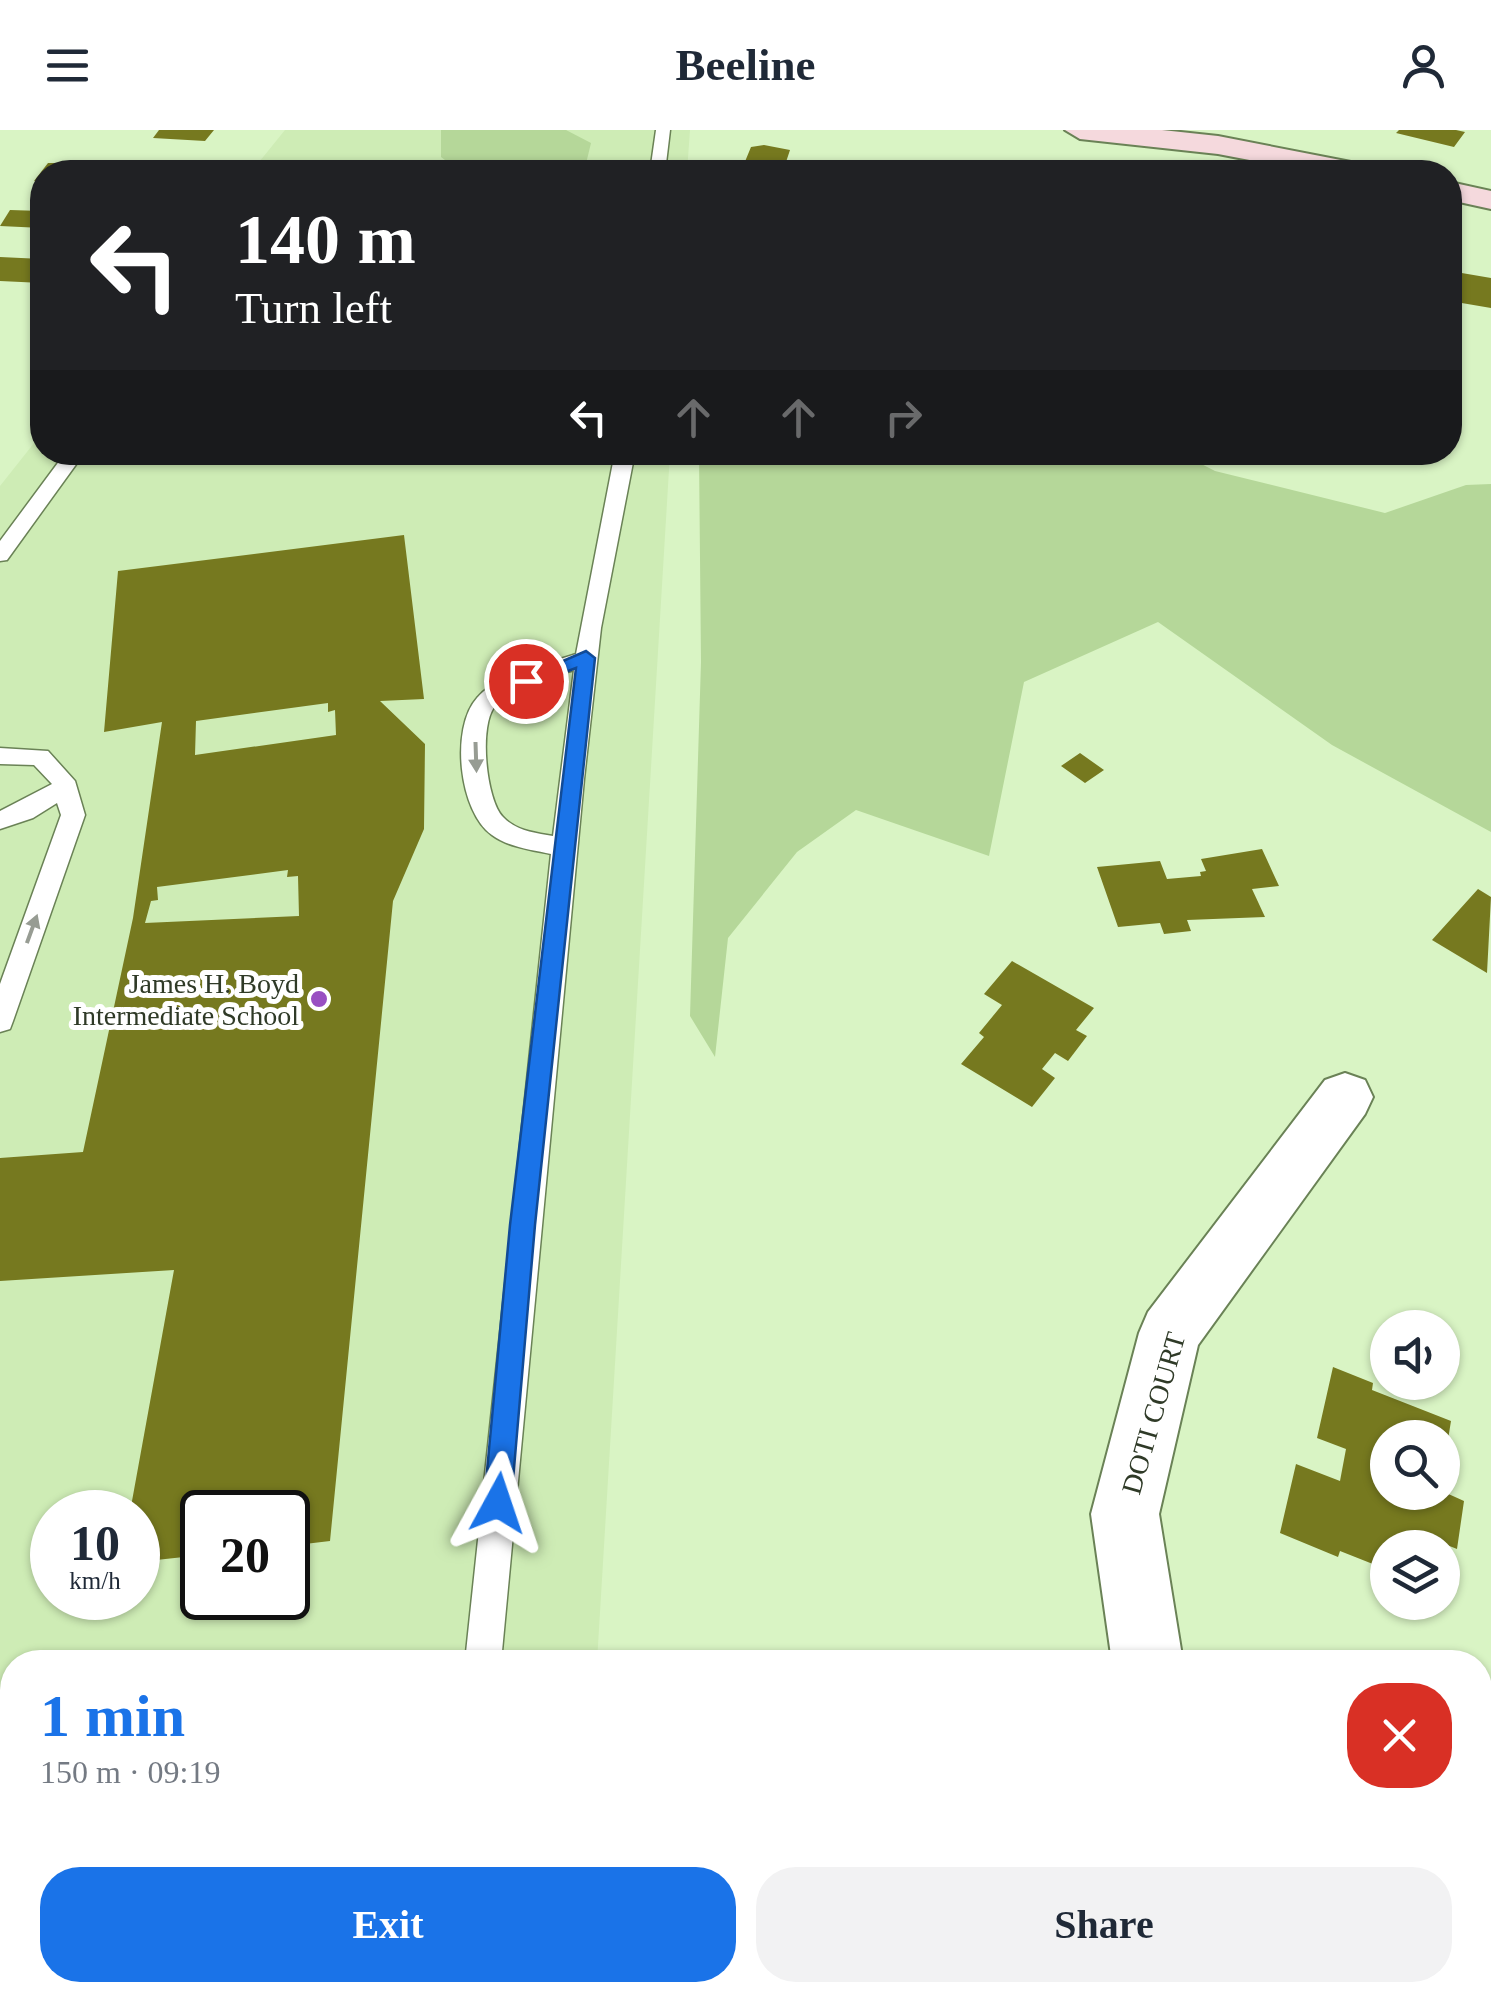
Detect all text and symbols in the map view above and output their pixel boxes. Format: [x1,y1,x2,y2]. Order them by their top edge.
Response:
icon: menu [40,38,95,93]
icon: person [1396,38,1451,93]
text: Beeline [676,40,815,90]
icon: left [70,200,200,330]
text: 140 m [235,201,416,278]
text: Turn left [235,283,392,333]
icon: left [561,390,616,445]
icon: ahead [666,390,721,445]
icon: ahead [771,390,826,445]
icon: right [876,390,931,445]
pin [484,639,569,724]
icon: arrive [499,654,554,709]
one-way arrow [468,742,484,773]
one-way arrow [25,913,40,943]
place label: James H. Boyd Intermediate School [73,968,299,1031]
marker: James H. Boyd Intermediate School [308,988,330,1010]
map controls [1370,1310,1460,1620]
button: sound [1370,1310,1460,1400]
street label: DOTI COURT [1116,1329,1191,1498]
button: search [1370,1420,1460,1510]
position arrow [446,1451,550,1555]
speed limit sign: 20 [180,1490,310,1620]
text: 10 [70,1515,120,1571]
button: layers [1370,1530,1460,1620]
text: km/h [69,1567,121,1594]
text: 1 min [40,1683,185,1749]
button: close [1347,1683,1452,1788]
text: 150 m · 09:19 [40,1754,220,1790]
button: Exit [40,1867,736,1982]
button: Share [756,1867,1452,1982]

